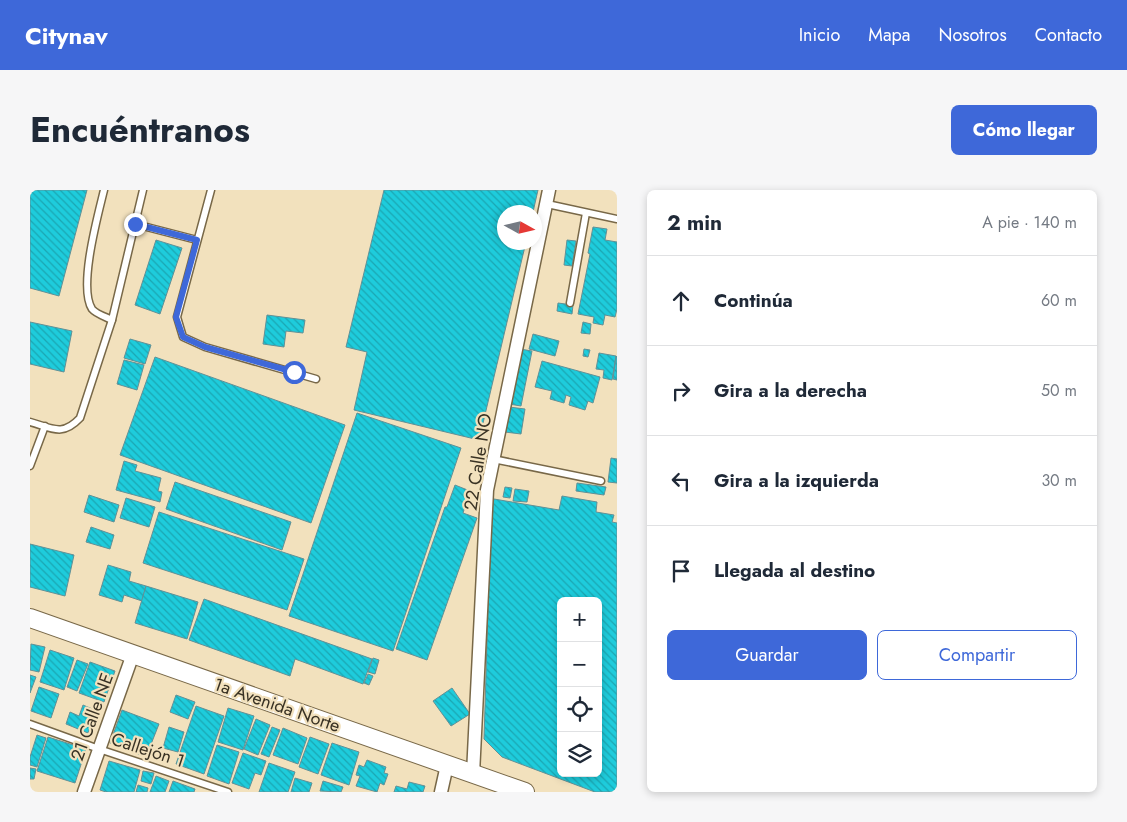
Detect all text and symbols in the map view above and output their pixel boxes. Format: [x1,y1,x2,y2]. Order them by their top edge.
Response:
text: Citynav [25,18,108,53]
text: Inicio [799,22,840,48]
text: Mapa [868,22,910,48]
text: Nosotros [938,22,1007,48]
text: Contacto [1035,22,1102,48]
text: Encuéntranos [30,105,250,155]
button: Cómo llegar [951,105,1097,155]
north arrow [497,205,542,250]
text: 2 min [667,208,722,238]
text: A pie · 140 m [982,211,1077,234]
route end [124,213,147,236]
icon: ahead [667,287,695,315]
text: Continúa [714,287,793,314]
text: 60 m [1041,289,1077,312]
route start [283,361,306,384]
icon: right [667,377,695,405]
text: Gira a la derecha [714,377,867,404]
text: 50 m [1041,379,1077,402]
street label: 22 Calle NO [457,412,499,512]
icon: left [667,467,695,495]
text: Gira a la izquierda [714,467,879,494]
text: 30 m [1041,469,1077,492]
icon: arrive [667,557,695,585]
text: Llegada al destino [714,557,875,584]
map controls [557,597,602,777]
button: + [557,597,602,642]
button: Guardar [667,630,867,680]
button: Compartir [877,630,1077,680]
button: − [557,642,602,687]
street label: 21 Calle NE [64,670,120,764]
street label: 1a Avenida Norte [210,671,344,739]
button: locate [557,687,602,732]
street label: Callejón 1 [108,726,188,774]
button: layers [557,732,602,777]

